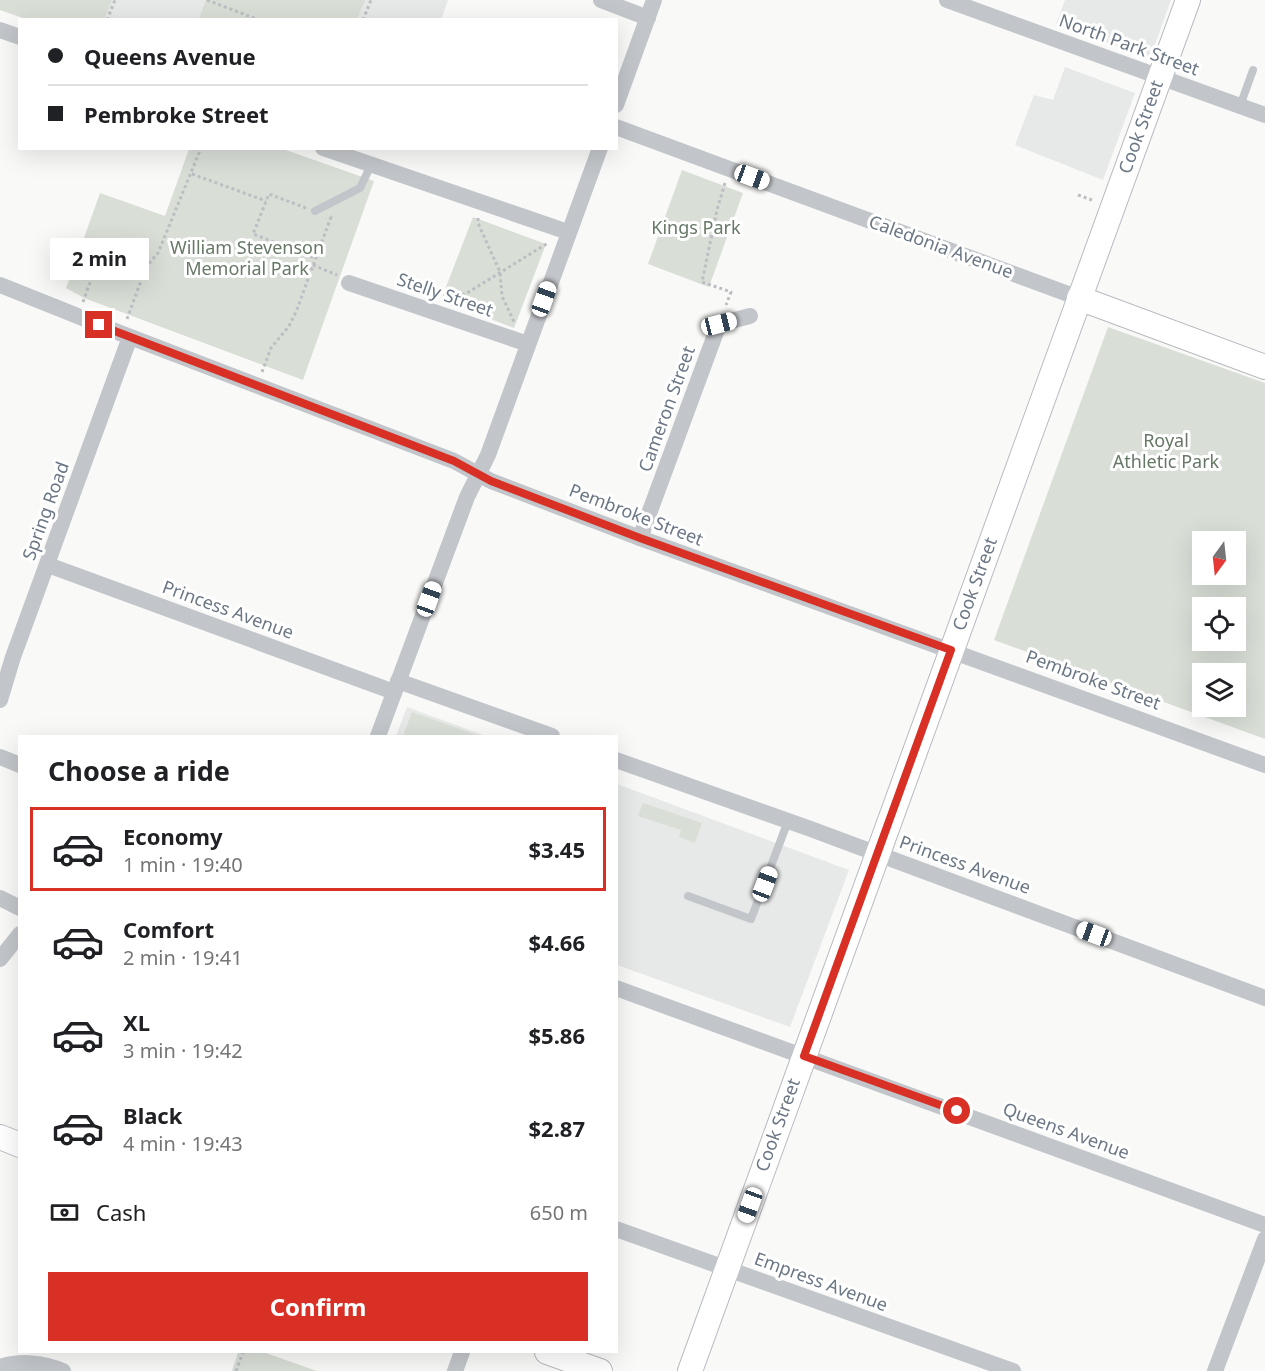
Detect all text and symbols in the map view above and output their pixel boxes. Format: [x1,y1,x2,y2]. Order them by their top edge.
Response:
street label: North Park Street [1056,8,1203,81]
text: Queens Avenue [84,41,256,71]
street label: Cook Street [1112,76,1168,177]
text: Pembroke Street [84,99,269,129]
car [732,162,772,192]
street label: Caledonia Avenue [866,209,1017,283]
park label: Kings Park [651,215,741,239]
park label: William Stevenson Memorial Park [170,235,324,280]
callout: 2 min [50,238,148,280]
text: 2 min [72,245,127,272]
street label: Stelly Street [394,266,497,322]
car [529,279,559,319]
route end [85,311,112,338]
car [699,311,739,337]
street label: Cameron Street [632,342,700,475]
park label: Royal Athletic Park [1113,428,1220,473]
street label: Spring Road [16,458,74,563]
street label: Pembroke Street [566,477,707,551]
north arrow [1192,531,1246,585]
map controls [1192,531,1246,717]
street label: Cook Street [946,533,1002,634]
street label: Princess Avenue [159,574,297,644]
car [414,579,444,619]
button: locate [1192,597,1246,651]
street label: Pembroke Street [1023,644,1164,715]
button: layers [1192,663,1246,717]
text: Choose a ride [48,752,230,789]
text: Economy [123,821,222,851]
icon: car [51,822,105,876]
street label: Princess Avenue [896,829,1034,899]
text: $3.45 [528,834,585,864]
text: 1 min · 19:40 [123,851,243,878]
car [750,864,780,904]
text: Comfort [123,914,214,944]
icon: car [51,915,105,969]
car [1074,919,1114,949]
text: $4.66 [528,927,585,957]
text: 2 min · 19:41 [123,944,243,971]
text: XL [123,1007,150,1037]
icon: car [51,1008,105,1062]
text: $5.86 [528,1020,585,1050]
text: 3 min · 19:42 [123,1037,243,1064]
street label: Cook Street [749,1074,805,1175]
street label: Queens Avenue [1000,1096,1133,1164]
route start [943,1097,970,1124]
text: Black [123,1100,182,1130]
icon: car [51,1101,105,1155]
text: $2.87 [528,1113,585,1143]
text: 4 min · 19:43 [123,1130,243,1157]
car [735,1185,765,1225]
icon: cash [48,1196,81,1229]
text: Cash [96,1197,146,1227]
text: 650 m [530,1199,588,1226]
street label: Empress Avenue [751,1246,891,1316]
button: Confirm [48,1272,588,1341]

